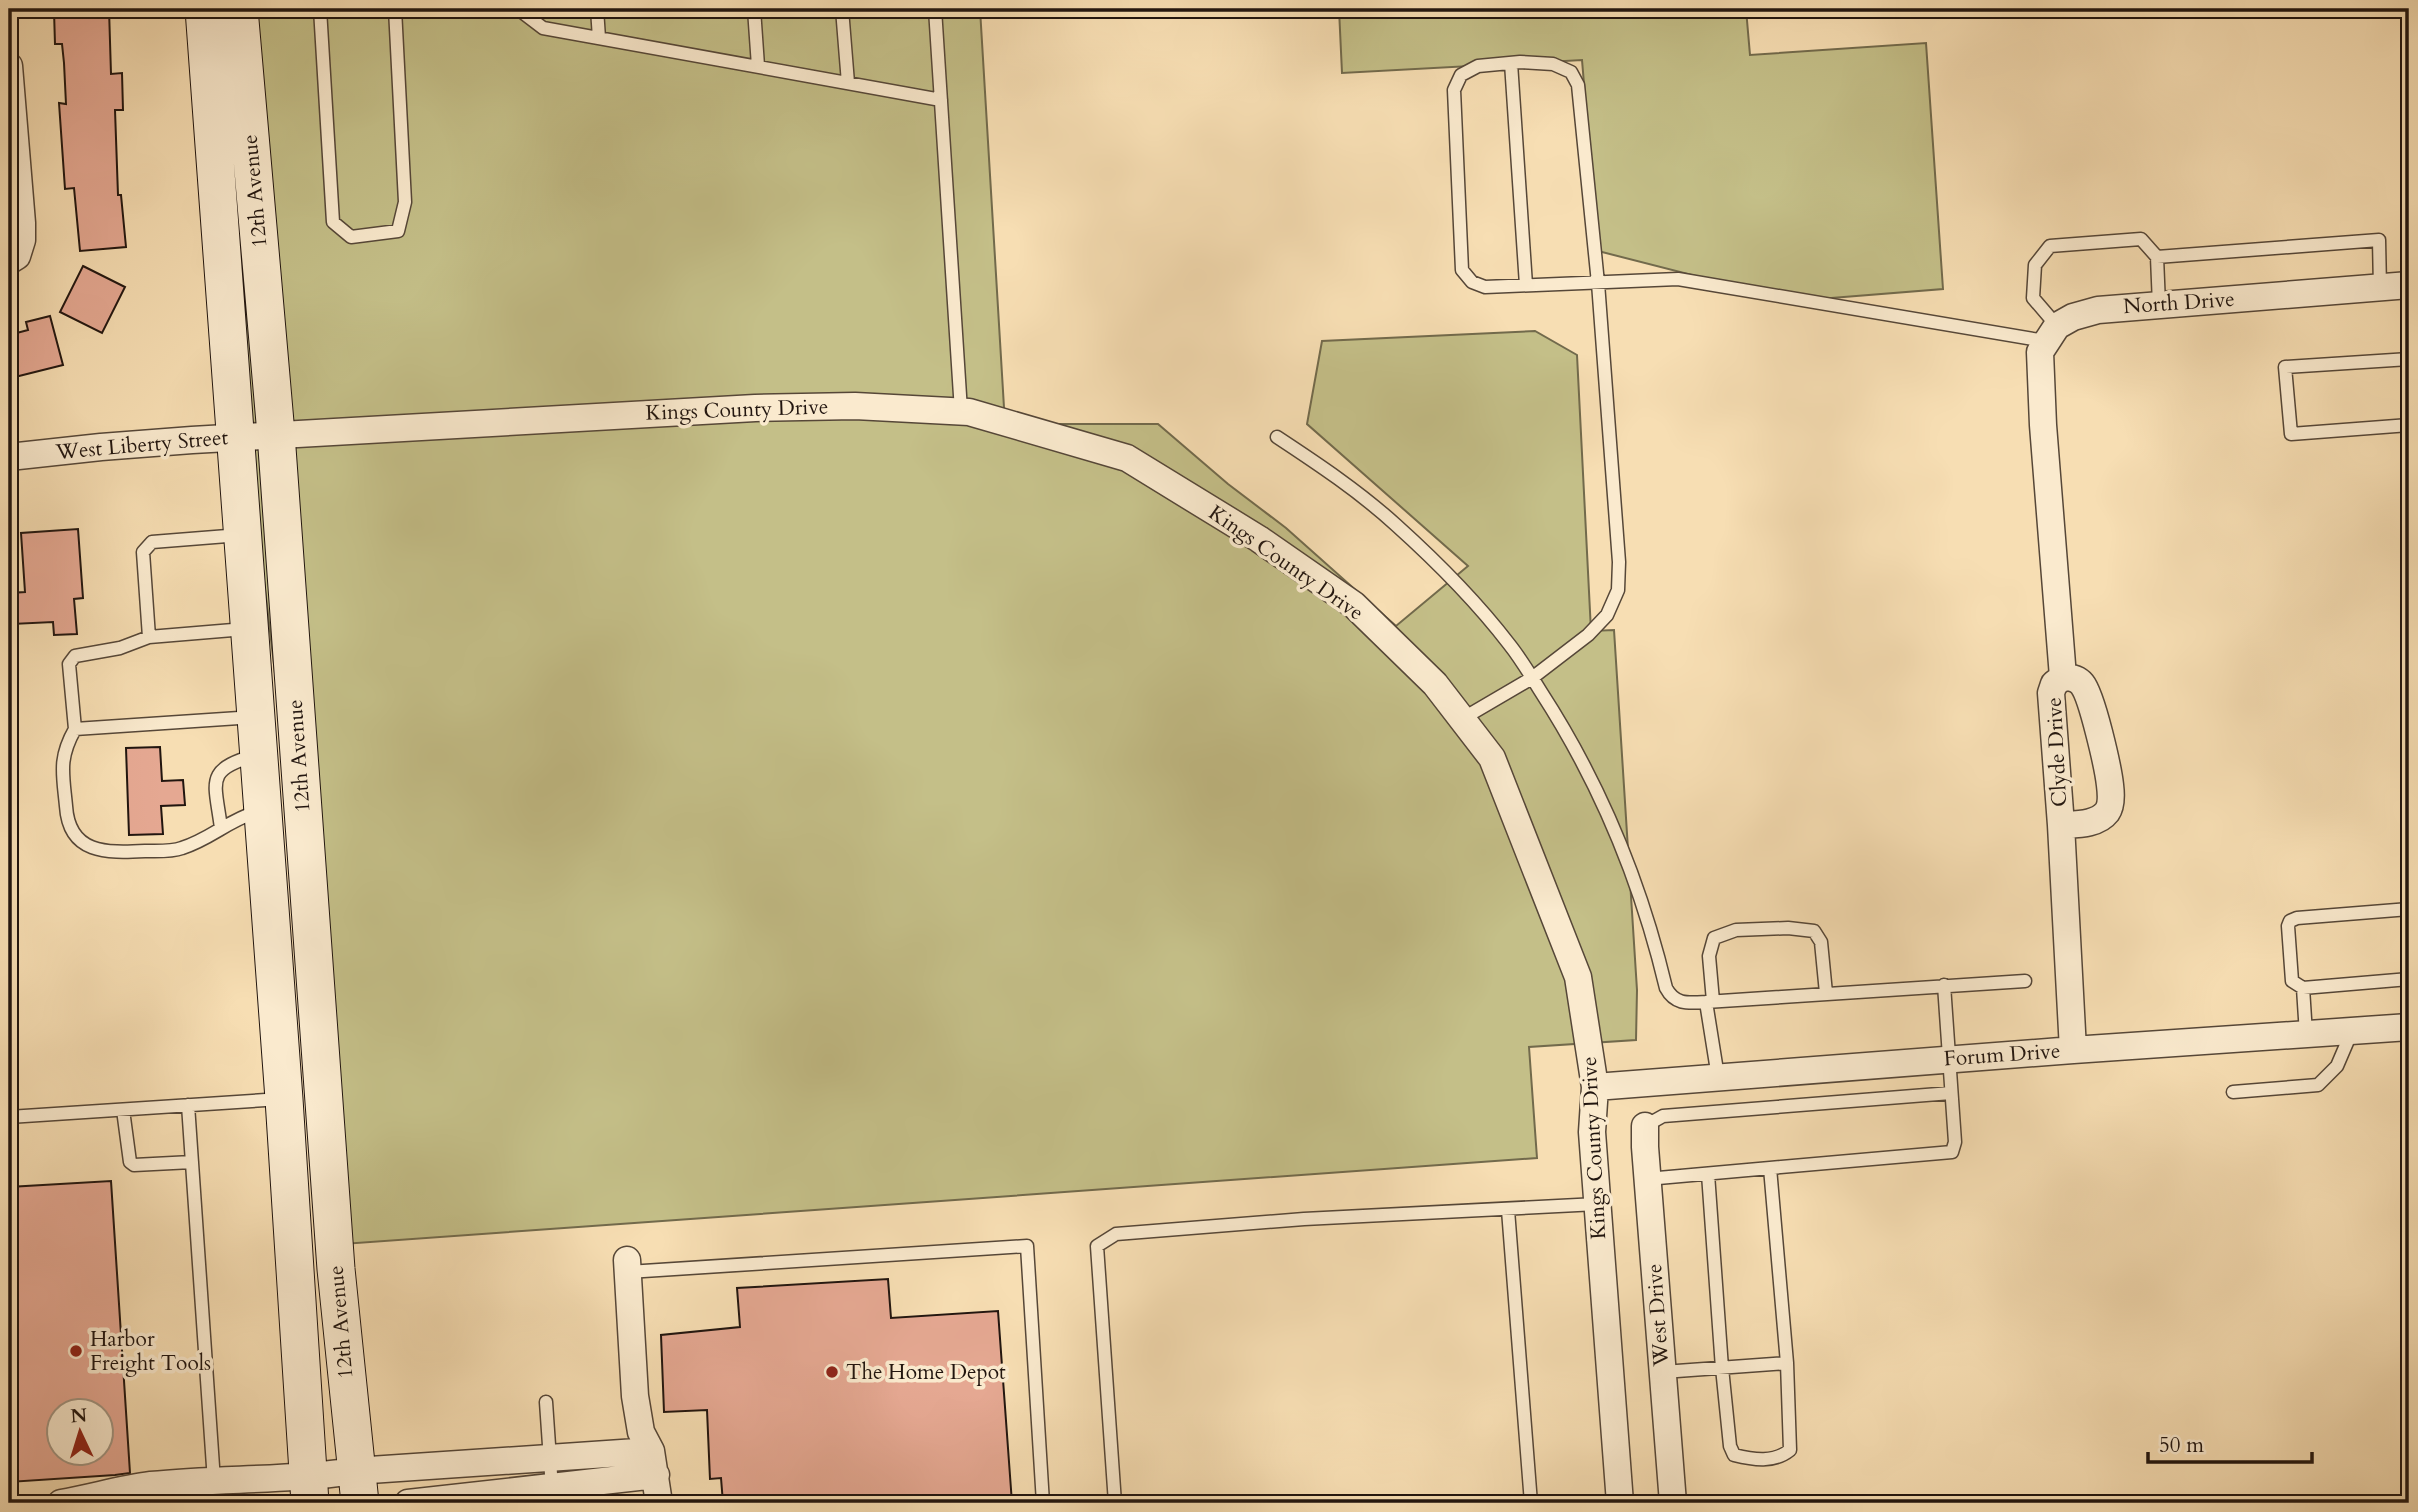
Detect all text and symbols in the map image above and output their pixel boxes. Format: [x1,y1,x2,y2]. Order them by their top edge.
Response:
street label: 12th Avenue [236,133,274,249]
street label: North Drive [2122,285,2236,321]
street label: Kings County Drive [645,392,829,428]
street label: West Liberty Street [54,423,230,467]
street label: Kings County Drive [1203,499,1369,627]
street label: Clyde Drive [2040,696,2074,808]
street label: 12th Avenue [281,698,317,814]
street label: Forum Drive [1943,1036,2061,1074]
street label: Kings County Drive [1575,1056,1613,1240]
street label: West Drive [1640,1263,1676,1368]
street label: 12th Avenue [322,1264,360,1380]
place label: Harbor Freight Tools [90,1325,211,1378]
marker: Harbor Freight Tools [68,1343,84,1359]
place label: The Home Depot [846,1358,1006,1387]
marker: The Home Depot [824,1364,840,1380]
north arrow [46,1396,116,1466]
text: N [70,1402,89,1430]
scale bar [2148,1421,2313,1465]
text: 50 m [2159,1431,2204,1460]

